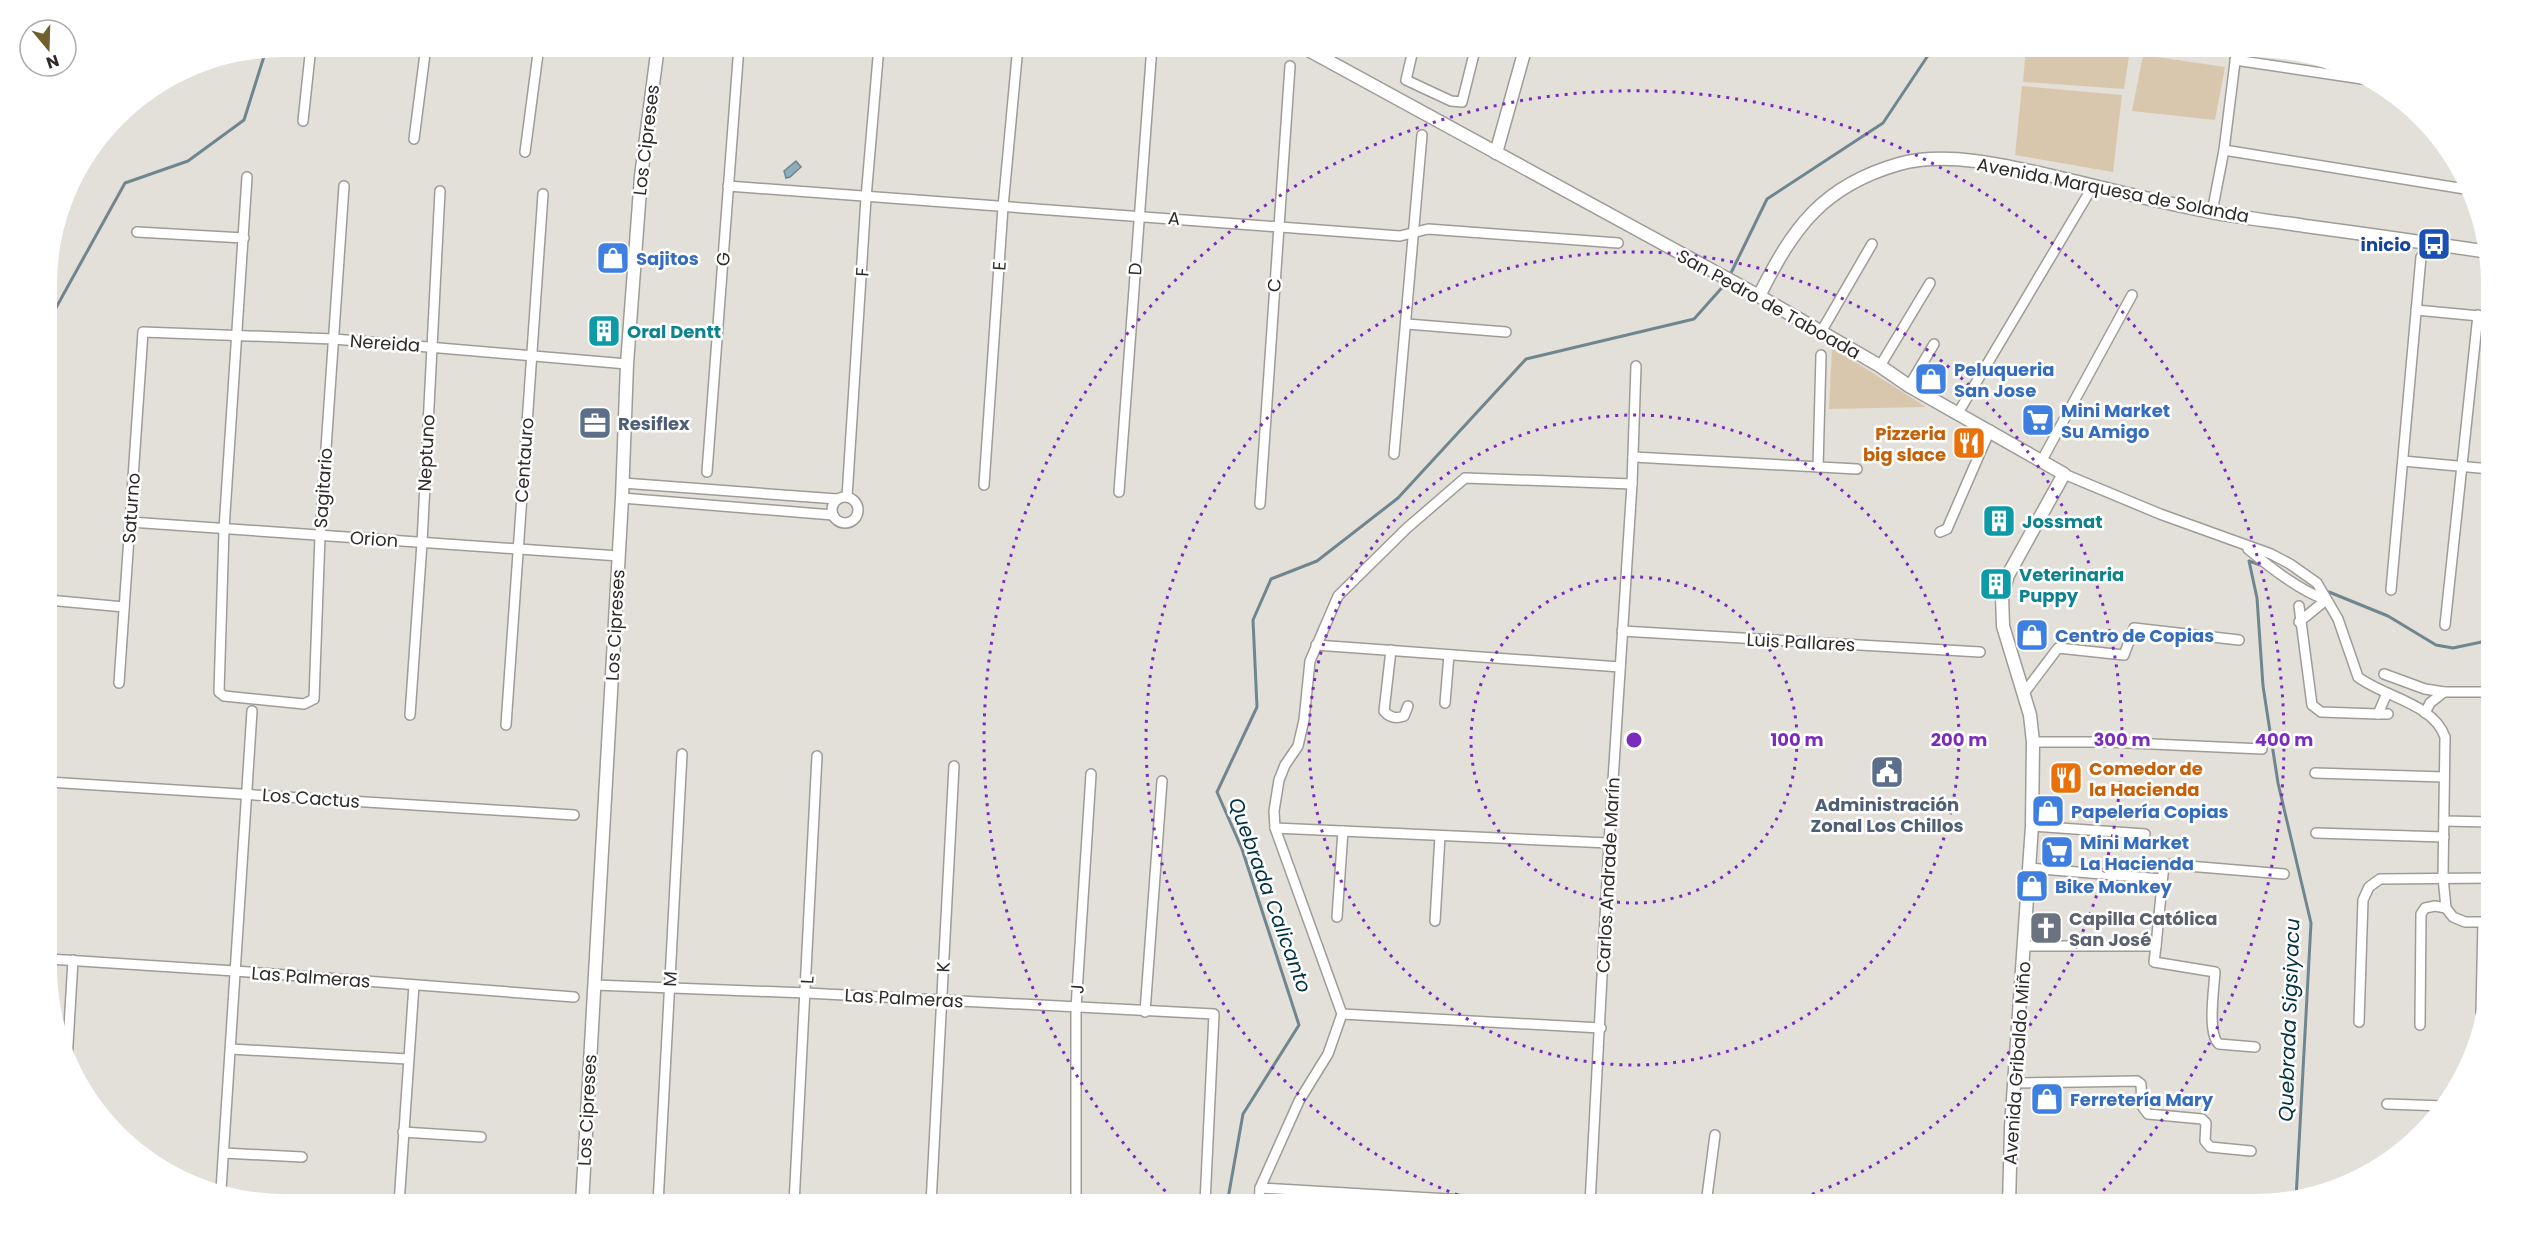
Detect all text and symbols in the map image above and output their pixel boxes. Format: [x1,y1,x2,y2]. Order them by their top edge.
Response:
north arrow [18,18,78,78]
text: N [43,49,62,75]
street label: Los Cipreses [627,83,665,197]
street label: Avenida Marquesa de Solanda [1975,151,2251,229]
street label: A [1167,205,1181,231]
bus stop icon: inicio [2416,226,2452,262]
place label: inicio [2361,232,2411,257]
shop icon: Sajitos [595,240,631,276]
street label: San Pedro de Taboada [1673,243,1865,365]
place label: Sajitos [636,246,699,271]
street label: G [710,251,736,267]
street label: E [986,261,1012,271]
street label: D [1122,262,1148,276]
street label: F [849,267,875,277]
street label: C [1261,277,1287,293]
building icon: Oral Dentt [586,313,622,349]
place label: Oral Dentt [627,319,721,344]
street label: Nereida [349,328,421,358]
place label: Peluqueria San Jose [1954,357,2054,403]
shop icon: Peluqueria San Jose [1913,361,1949,397]
place label: Mini Market Su Amigo [2061,398,2170,444]
supermarket icon: Mini Market Su Amigo [2020,402,2056,438]
office icon: Resiflex [577,405,613,441]
place label: Resiflex [618,411,690,436]
street label: Neptuno [411,414,441,492]
street label: Centauro [509,417,539,503]
place label: Pizzeria big slace [1863,421,1946,467]
restaurant icon: Pizzeria big slace [1951,425,1987,461]
street label: Sagitario [308,447,338,529]
street label: Saturno [116,472,146,544]
building icon: Jossmat [1981,503,2017,539]
place label: Jossmat [2022,509,2103,534]
street label: Orion [349,525,399,553]
place label: Veterinaria Puppy [2019,562,2124,608]
building icon: Veterinaria Puppy [1978,566,2014,602]
street label: Los Cipreses [600,569,630,681]
shop icon: Centro de Copias [2014,617,2050,653]
place label: Centro de Copias [2055,623,2214,648]
street label: Luis Pallares [1746,627,1856,657]
text: 100 m [1770,727,1824,752]
text: 200 m [1931,727,1987,752]
text: 300 m [2093,727,2151,752]
text: 400 m [2255,727,2313,752]
centre of rings [1624,730,1644,750]
public building icon: Administración Zonal Los Chillos [1869,754,1905,790]
place label: Comedor de la Hacienda [2089,756,2203,802]
restaurant icon: Comedor de la Hacienda [2048,760,2084,796]
street label: Carlos Andrade Marín [1590,776,1626,974]
street label: Los Cactus [261,782,361,814]
place label: Administración Zonal Los Chillos [1811,792,1963,838]
shop icon: Papelería Copias [2030,793,2066,829]
water label: Quebrada Calicanto [1222,794,1318,996]
place label: Papelería Copias [2071,799,2229,824]
place label: Mini Market La Hacienda [2080,830,2194,876]
supermarket icon: Mini Market La Hacienda [2039,834,2075,870]
shop icon: Bike Monkey [2014,868,2050,904]
place label: Bike Monkey [2055,874,2173,899]
place label: Capilla Católica San José [2069,906,2218,952]
church icon: Capilla Católica San José [2028,910,2064,946]
water label: Quebrada Sigsiyacu [2271,918,2307,1122]
street label: Las Palmeras [251,960,371,994]
street label: Avenida Gribaldo Miño [1997,960,2037,1166]
street label: K [930,961,956,973]
street label: M [657,971,683,987]
street label: L [794,975,820,985]
street label: Las Palmeras [844,982,964,1014]
street label: J [1064,983,1090,995]
street label: Los Cipreses [572,1054,602,1166]
shop icon: Ferretería Mary [2029,1081,2065,1117]
place label: Ferretería Mary [2070,1087,2214,1112]

